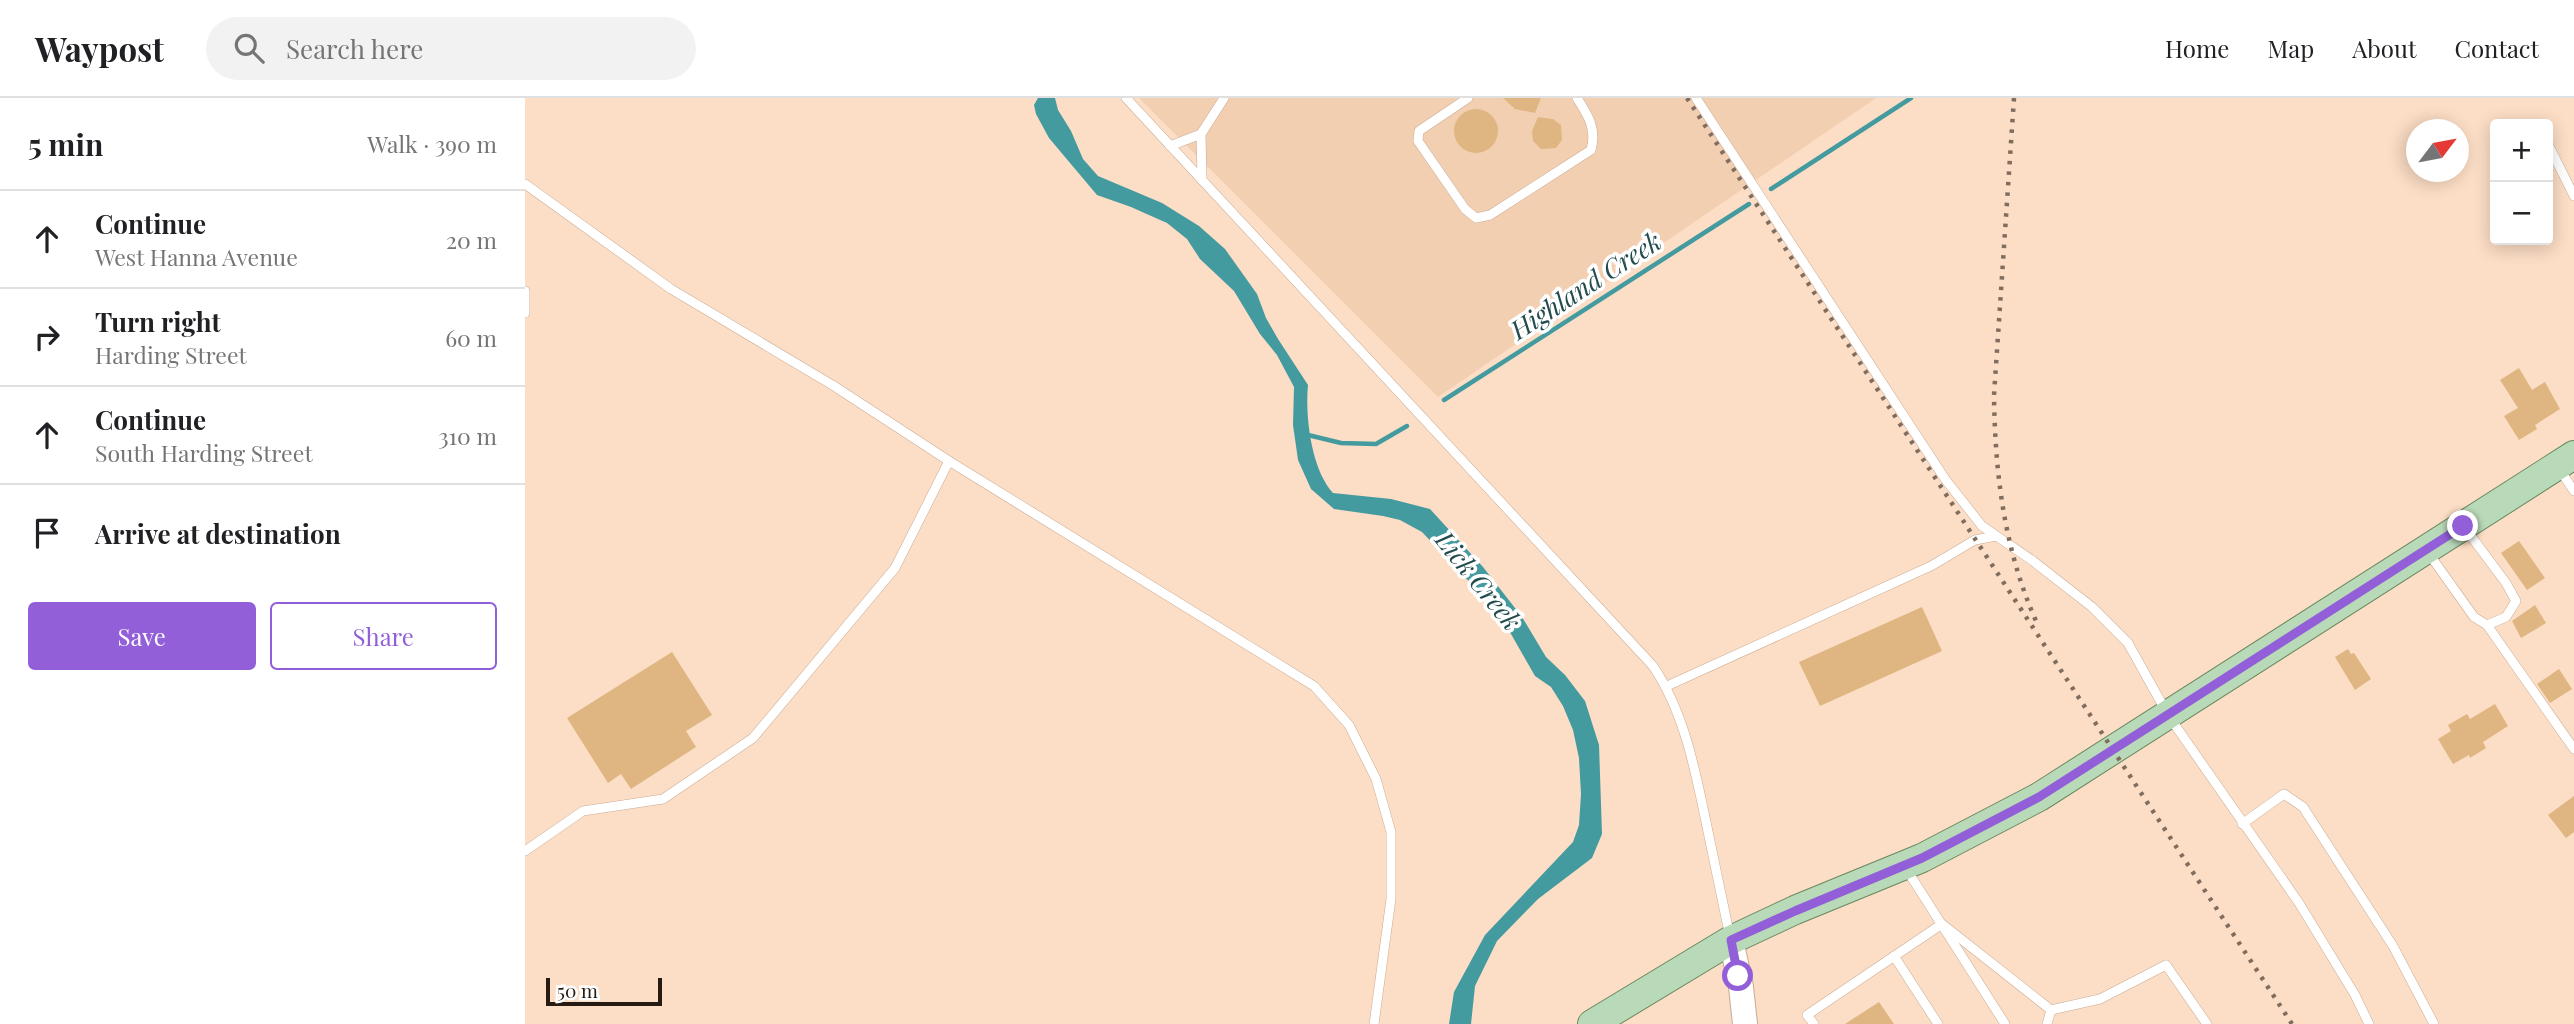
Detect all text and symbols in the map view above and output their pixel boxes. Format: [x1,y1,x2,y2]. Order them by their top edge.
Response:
search box [206,17,696,80]
text: Waypost [35,26,164,70]
icon: search [230,29,268,67]
text: Search here [286,31,423,66]
text: Home [2165,32,2229,64]
text: Map [2267,32,2314,64]
text: About [2352,32,2416,64]
text: Contact [2454,32,2539,64]
north arrow [2406,119,2469,182]
map controls [2490,119,2553,245]
button: + [2490,119,2553,182]
text: 5 min [28,124,103,164]
text: Walk · 390 m [367,128,497,159]
button: − [2490,182,2553,245]
text: Continue [95,206,206,241]
icon: ahead [28,220,66,258]
water label: Highland Creek [1502,223,1667,347]
text: 20 m [446,224,497,255]
text: West Hanna Avenue [95,241,298,272]
text: Turn right [95,304,221,339]
icon: right [28,318,66,356]
text: 60 m [445,322,497,353]
text: Harding Street [95,339,247,370]
text: Continue [95,402,206,437]
icon: ahead [28,416,66,454]
text: 310 m [438,420,497,451]
text: South Harding Street [95,437,313,468]
route end [2447,510,2478,541]
icon: arrive [28,514,66,552]
text: Arrive at destination [95,516,341,551]
water label: Lick Creek [1428,522,1530,637]
button: Save [28,602,256,670]
button: Share [270,602,497,670]
route start [1722,960,1753,991]
scale bar [546,975,661,1007]
text: 50 m [557,977,598,1003]

